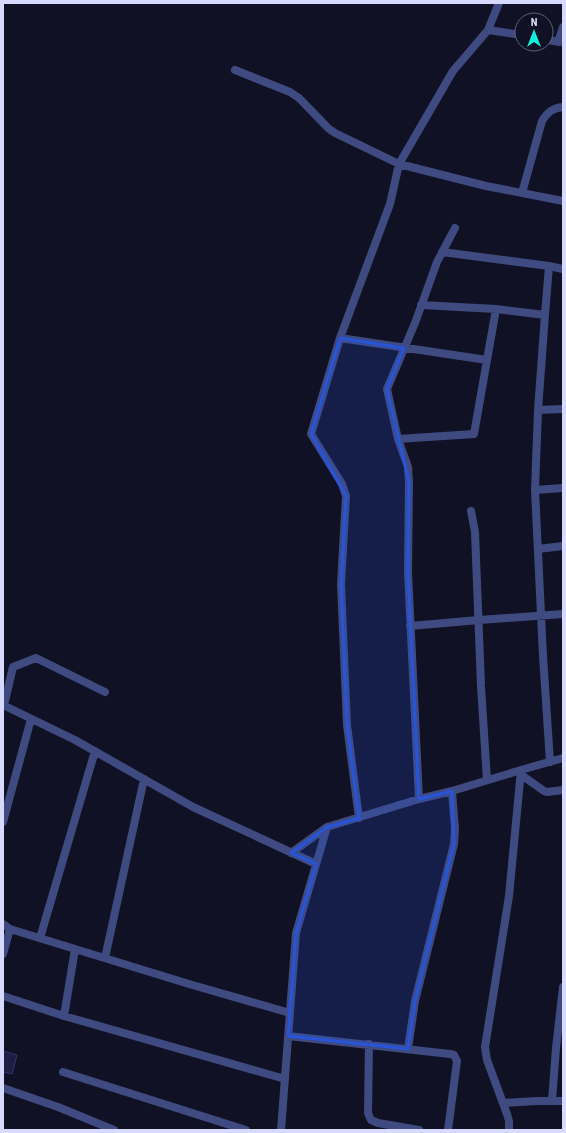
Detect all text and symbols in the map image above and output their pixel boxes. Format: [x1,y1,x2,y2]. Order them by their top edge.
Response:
north arrow [514,12,554,52]
text: N [531,16,538,29]

